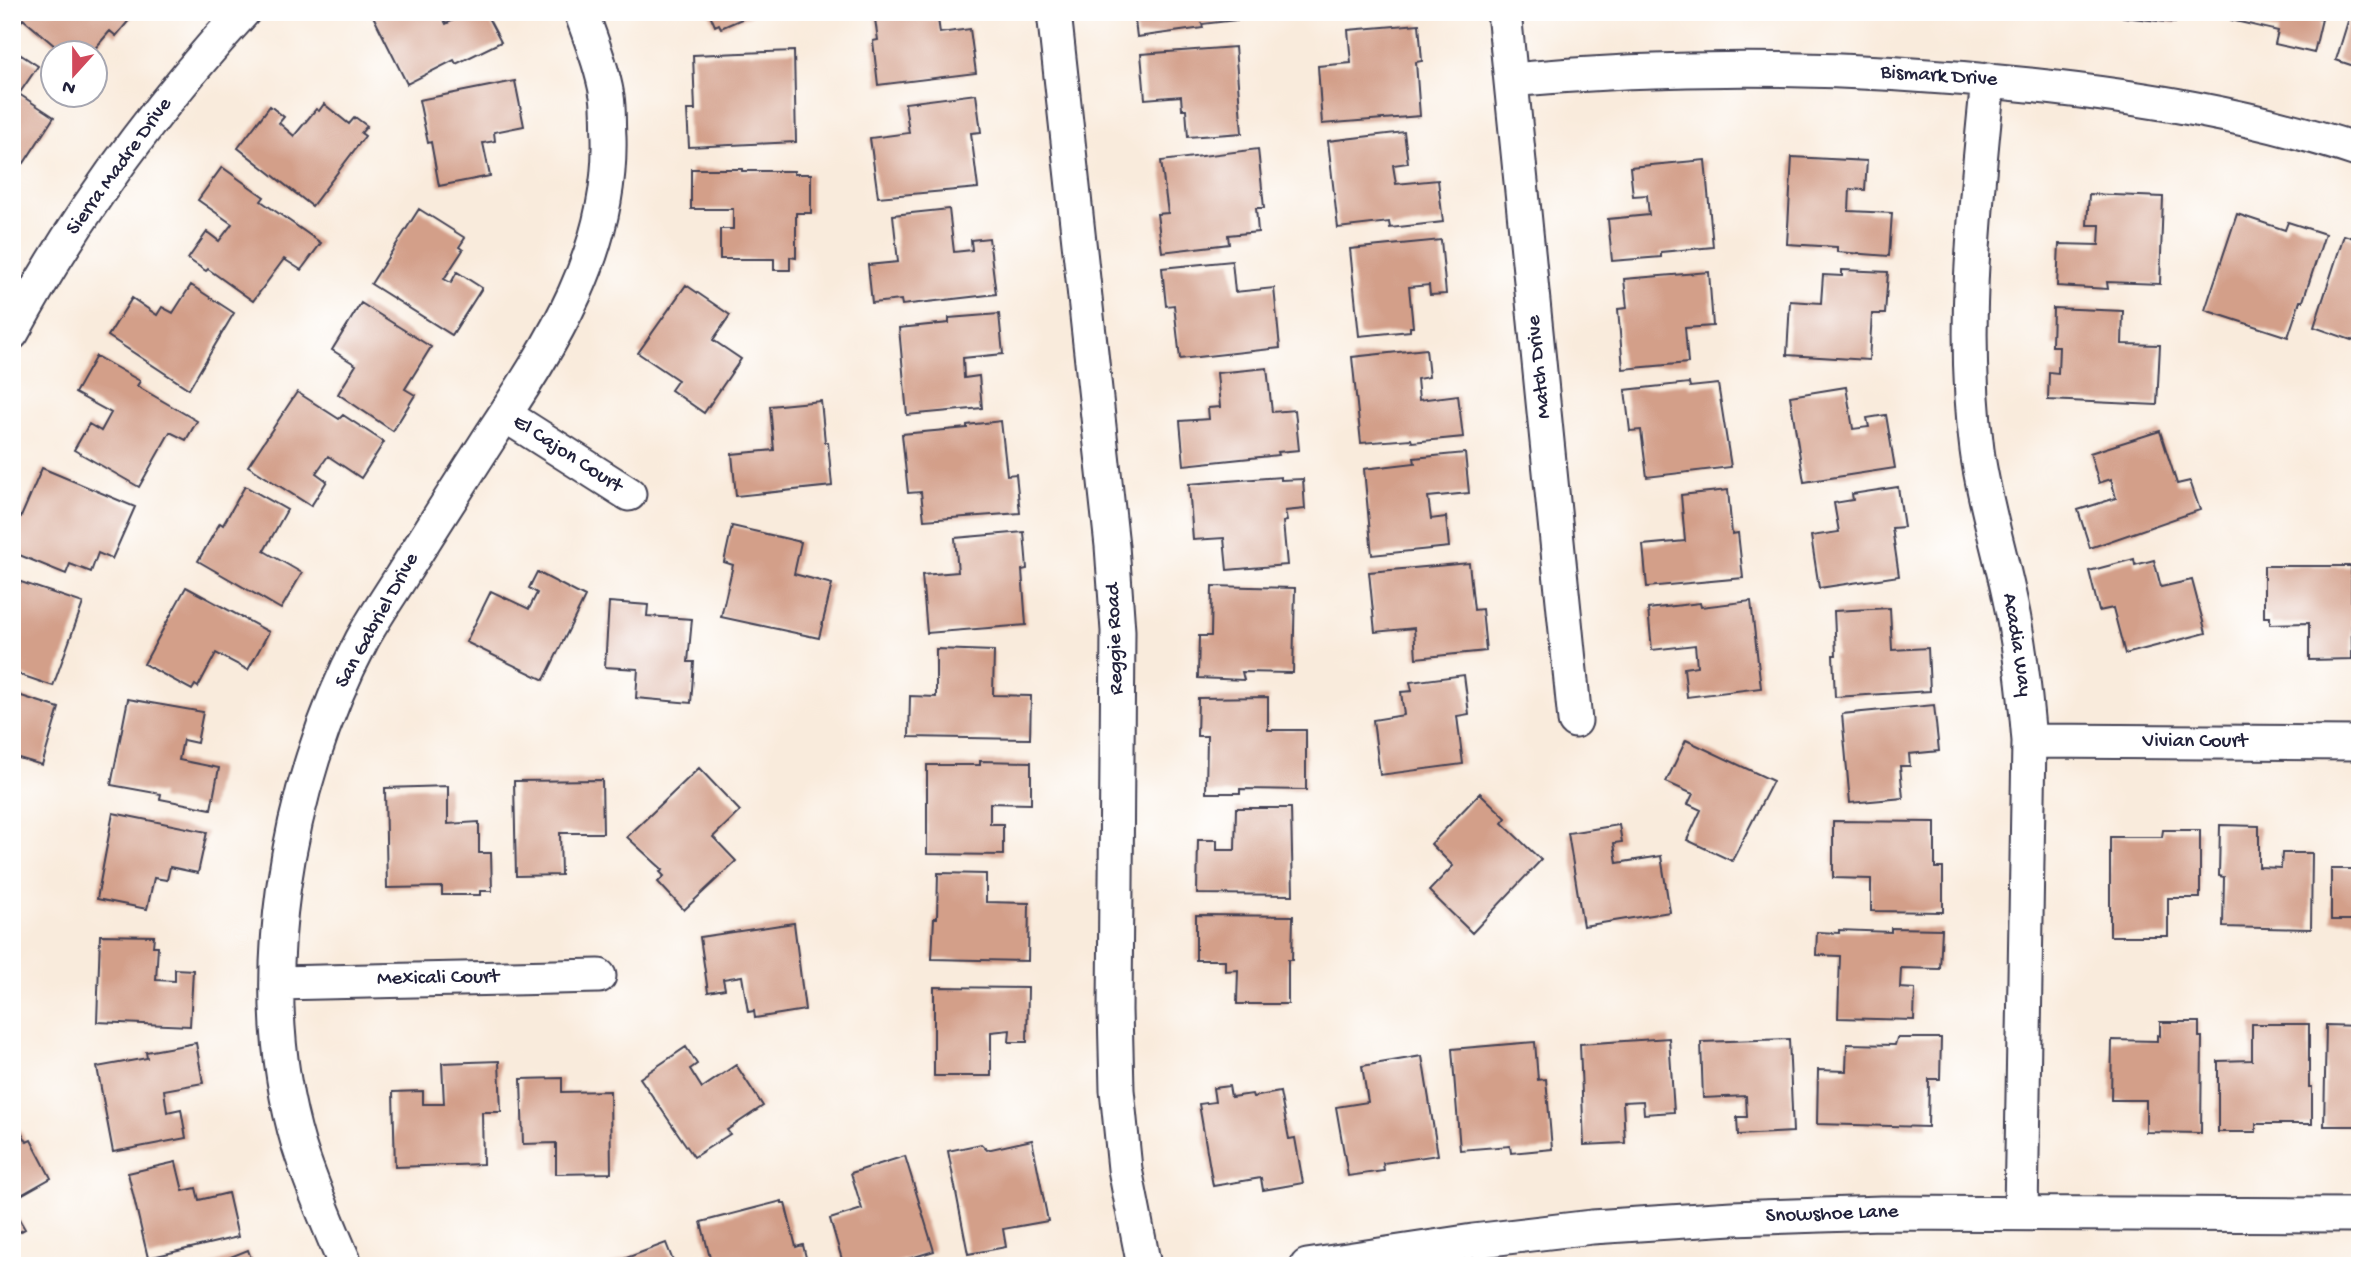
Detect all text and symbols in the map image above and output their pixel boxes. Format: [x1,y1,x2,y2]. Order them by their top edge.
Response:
north arrow [38,38,108,108]
street label: Bismark Drive [1879,60,1999,94]
text: N [59,74,79,100]
street label: Sierra Madre Drive [62,92,179,241]
street label: Match Drive [1522,313,1558,420]
street label: El Cajon Court [507,410,629,501]
street label: San Gabriel Drive [331,548,426,693]
street label: Reggie Road [1101,581,1130,695]
street label: Acadia Way [1995,591,2037,699]
street label: Vivian Court [2142,730,2250,755]
street label: Mexicali Court [377,965,502,993]
street label: Snowshoe Lane [1765,1200,1900,1230]

